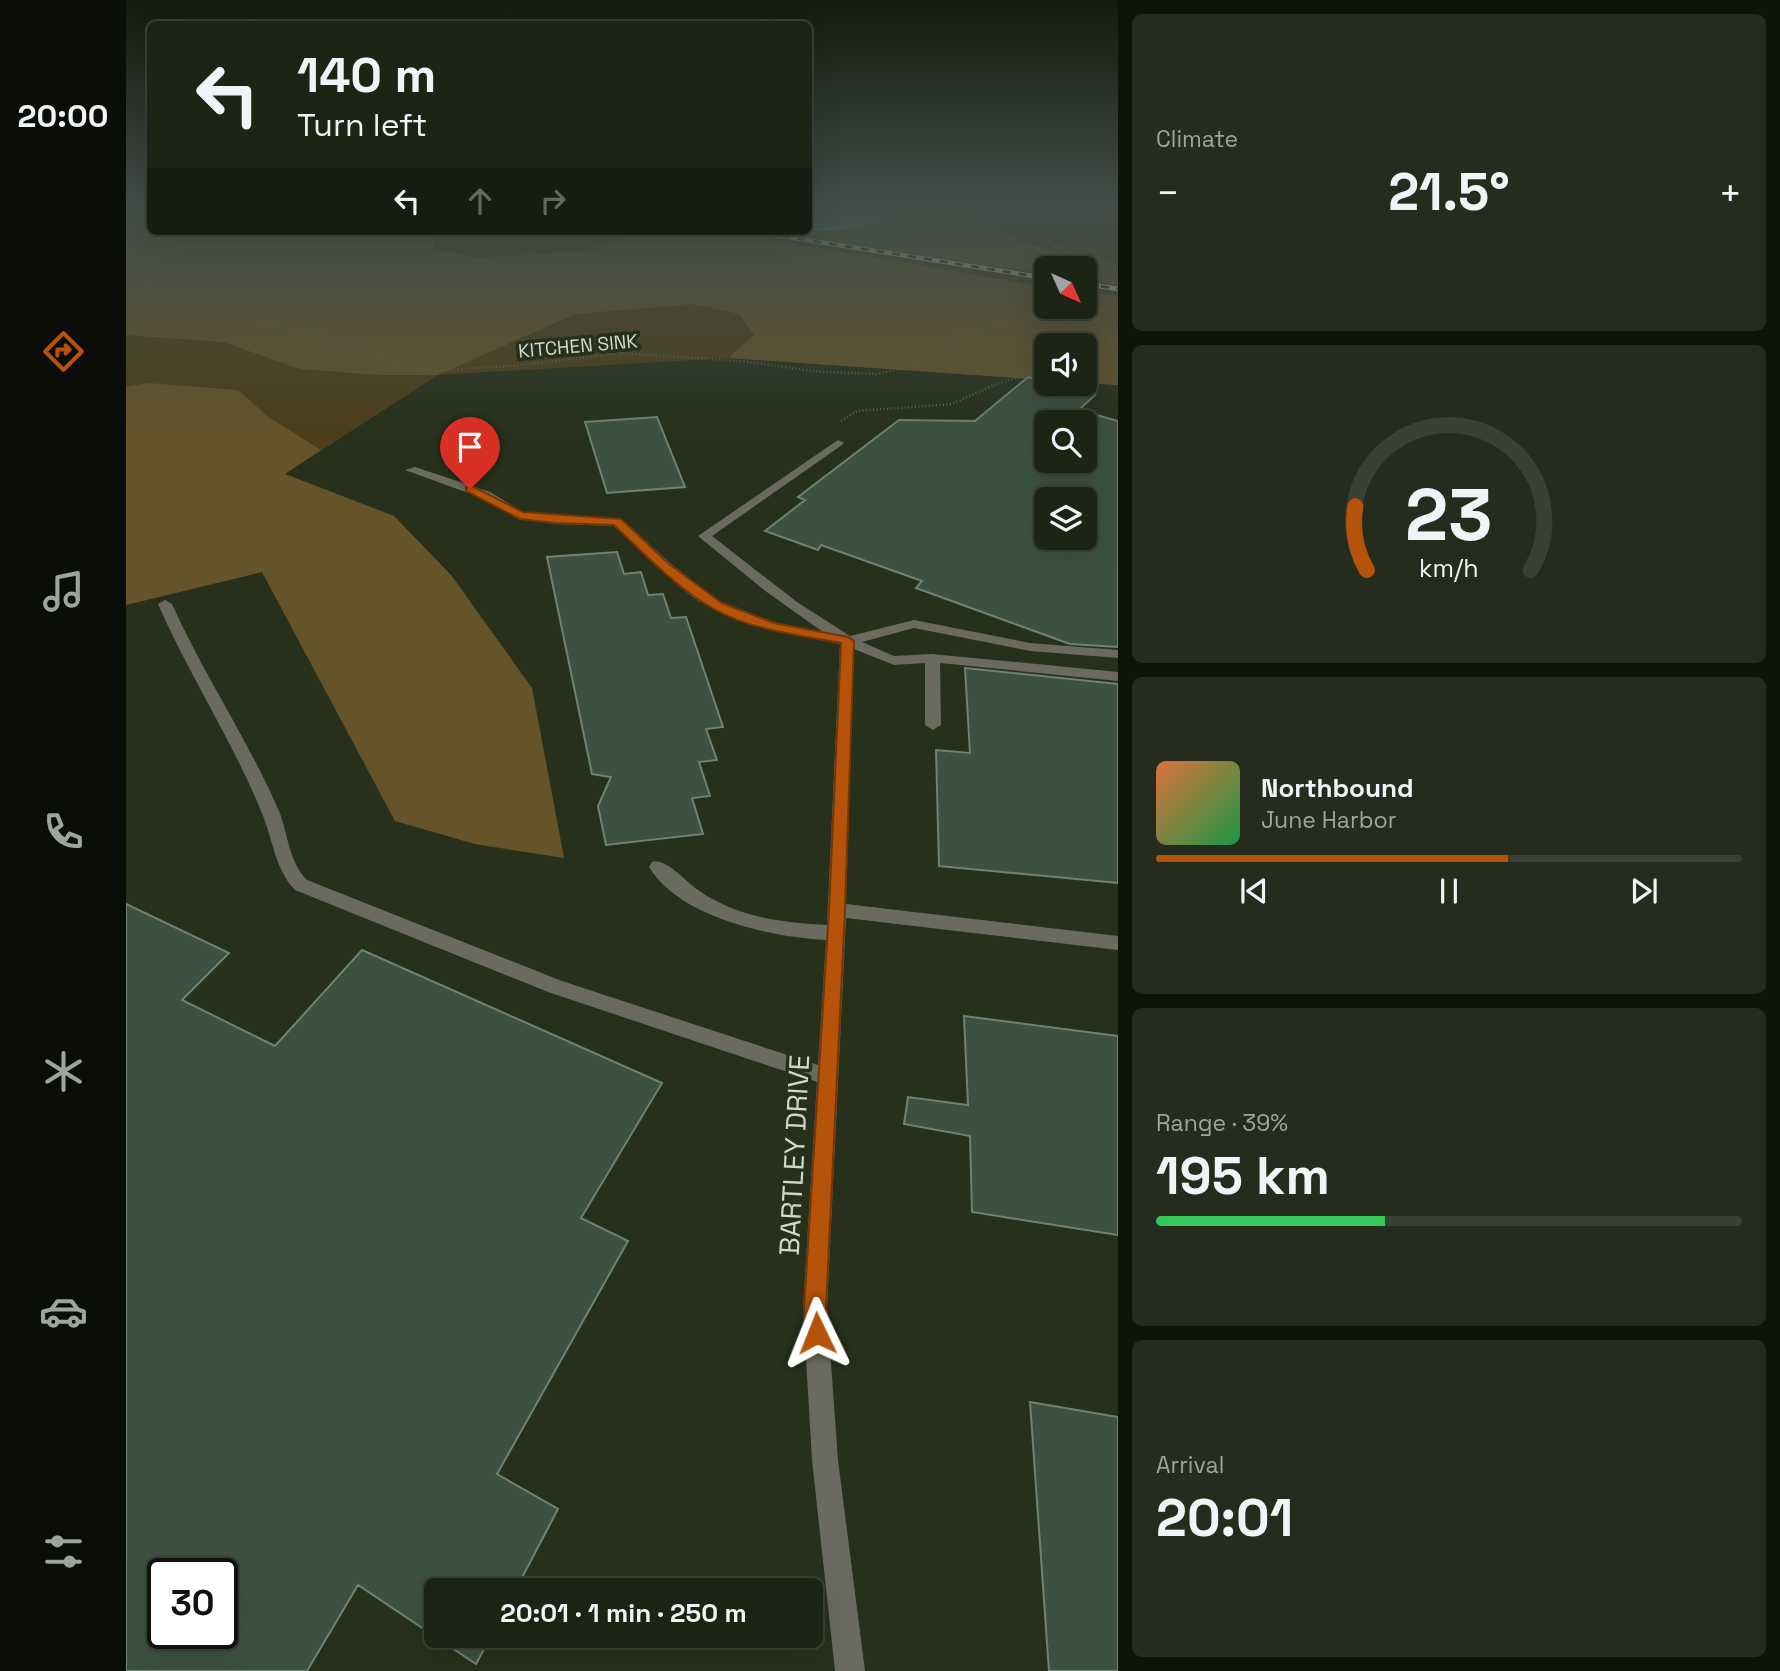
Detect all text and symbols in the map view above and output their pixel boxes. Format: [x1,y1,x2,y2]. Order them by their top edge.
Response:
text: 140 m [297,44,436,106]
icon: left [182,49,273,140]
text: 20:00 [18,96,108,136]
text: Turn left [297,105,427,145]
text: Climate [1156,124,1238,154]
text: 21.5° [1388,159,1510,225]
text: − [1156,169,1180,217]
text: + [1718,169,1742,217]
icon: left [388,182,426,220]
icon: ahead [461,182,499,220]
icon: right [534,182,572,220]
north arrow [1034,256,1097,318]
map controls [1034,256,1097,550]
icon: directions [39,327,88,376]
street label: KITCHEN SINK [517,328,639,364]
button: sound [1034,333,1097,396]
button: search [1034,410,1097,473]
pin [440,417,500,489]
icon: arrive [451,428,489,466]
text: 23 [1405,469,1493,562]
button: layers [1034,487,1097,550]
text: km/h [1419,552,1479,584]
icon: music [39,567,88,616]
text: Northbound [1261,771,1414,805]
text: June Harbor [1261,805,1396,835]
icon: phone [39,807,88,856]
icon: previous [1235,872,1273,910]
icon: pause [1430,872,1468,910]
icon: next [1625,872,1663,910]
icon: climate [39,1047,88,1096]
street label: BARTLEY DRIVE [771,1054,817,1256]
text: Range · 39% [1156,1108,1288,1138]
text: 195 km [1156,1143,1330,1209]
icon: car [39,1287,88,1336]
position arrow [780,1296,854,1370]
text: Arrival [1156,1450,1224,1480]
text: 20:01 [1156,1485,1293,1551]
icon: filters [39,1527,88,1576]
speed limit sign: 30 [147,1558,238,1649]
text: 20:01 · 1 min · 250 m [500,1596,747,1630]

